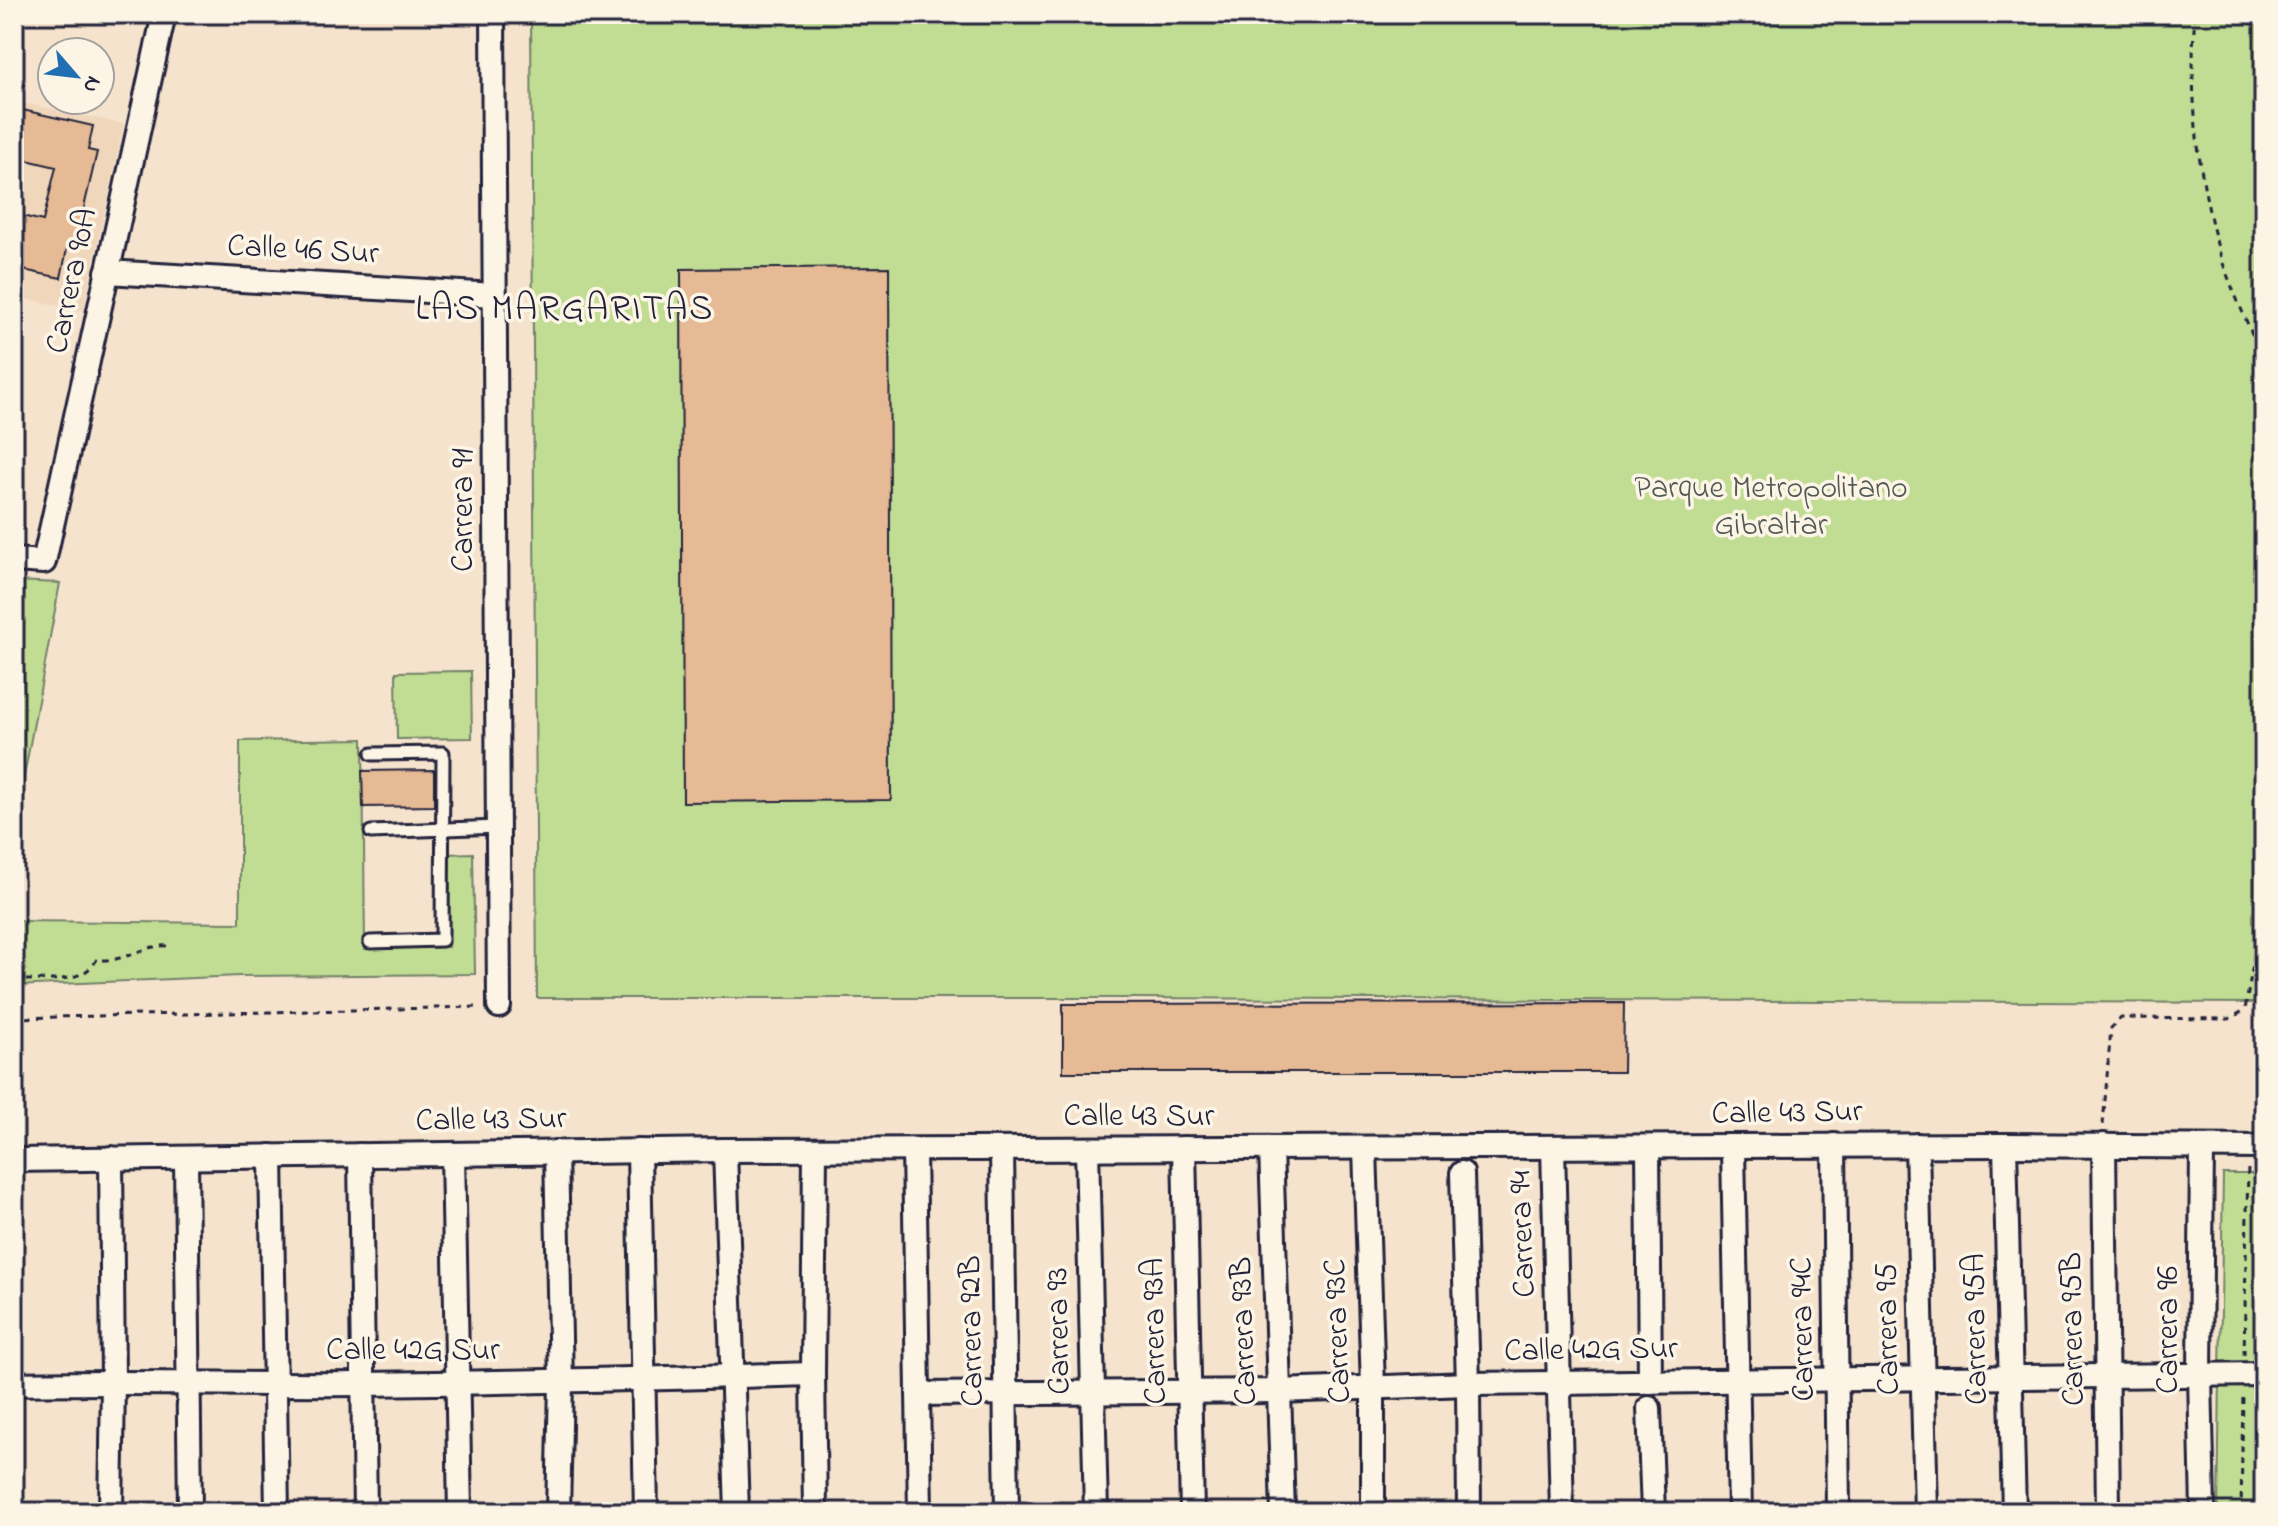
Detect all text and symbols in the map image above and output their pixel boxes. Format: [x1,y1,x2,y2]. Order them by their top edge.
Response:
north arrow [36,36,116,116]
text: N [73,70,109,98]
street label: Carrera 90A [35,204,111,358]
street label: Calle 46 Sur [226,224,380,278]
district label: LAS MARGARITAS [416,284,714,337]
street label: Carrera 91 [441,448,488,572]
park label: Parque Metropolitano Gibraltar [1634,466,1908,550]
street label: Calle 43 Sur [1711,1089,1863,1139]
street label: Calle 43 Sur [1063,1094,1215,1141]
street label: Calle 43 Sur [415,1096,567,1146]
street label: Carrera 94 [1498,1170,1550,1298]
street label: Carrera 95B [2049,1252,2099,1406]
street label: Carrera 95A [1952,1253,2002,1405]
street label: Carrera 92B [948,1255,998,1407]
street label: Carrera 93B [1219,1256,1271,1406]
street label: Carrera 94C [1779,1256,1829,1402]
street label: Carrera 93A [1131,1257,1181,1405]
street label: Carrera 93C [1313,1258,1365,1404]
street label: Carrera 95 [1864,1263,1914,1395]
street label: Carrera 96 [2146,1266,2193,1394]
street label: Carrera 93 [1035,1267,1085,1395]
street label: Calle 42G Sur [1504,1326,1678,1376]
street label: Calle 42G Sur [326,1328,500,1375]

